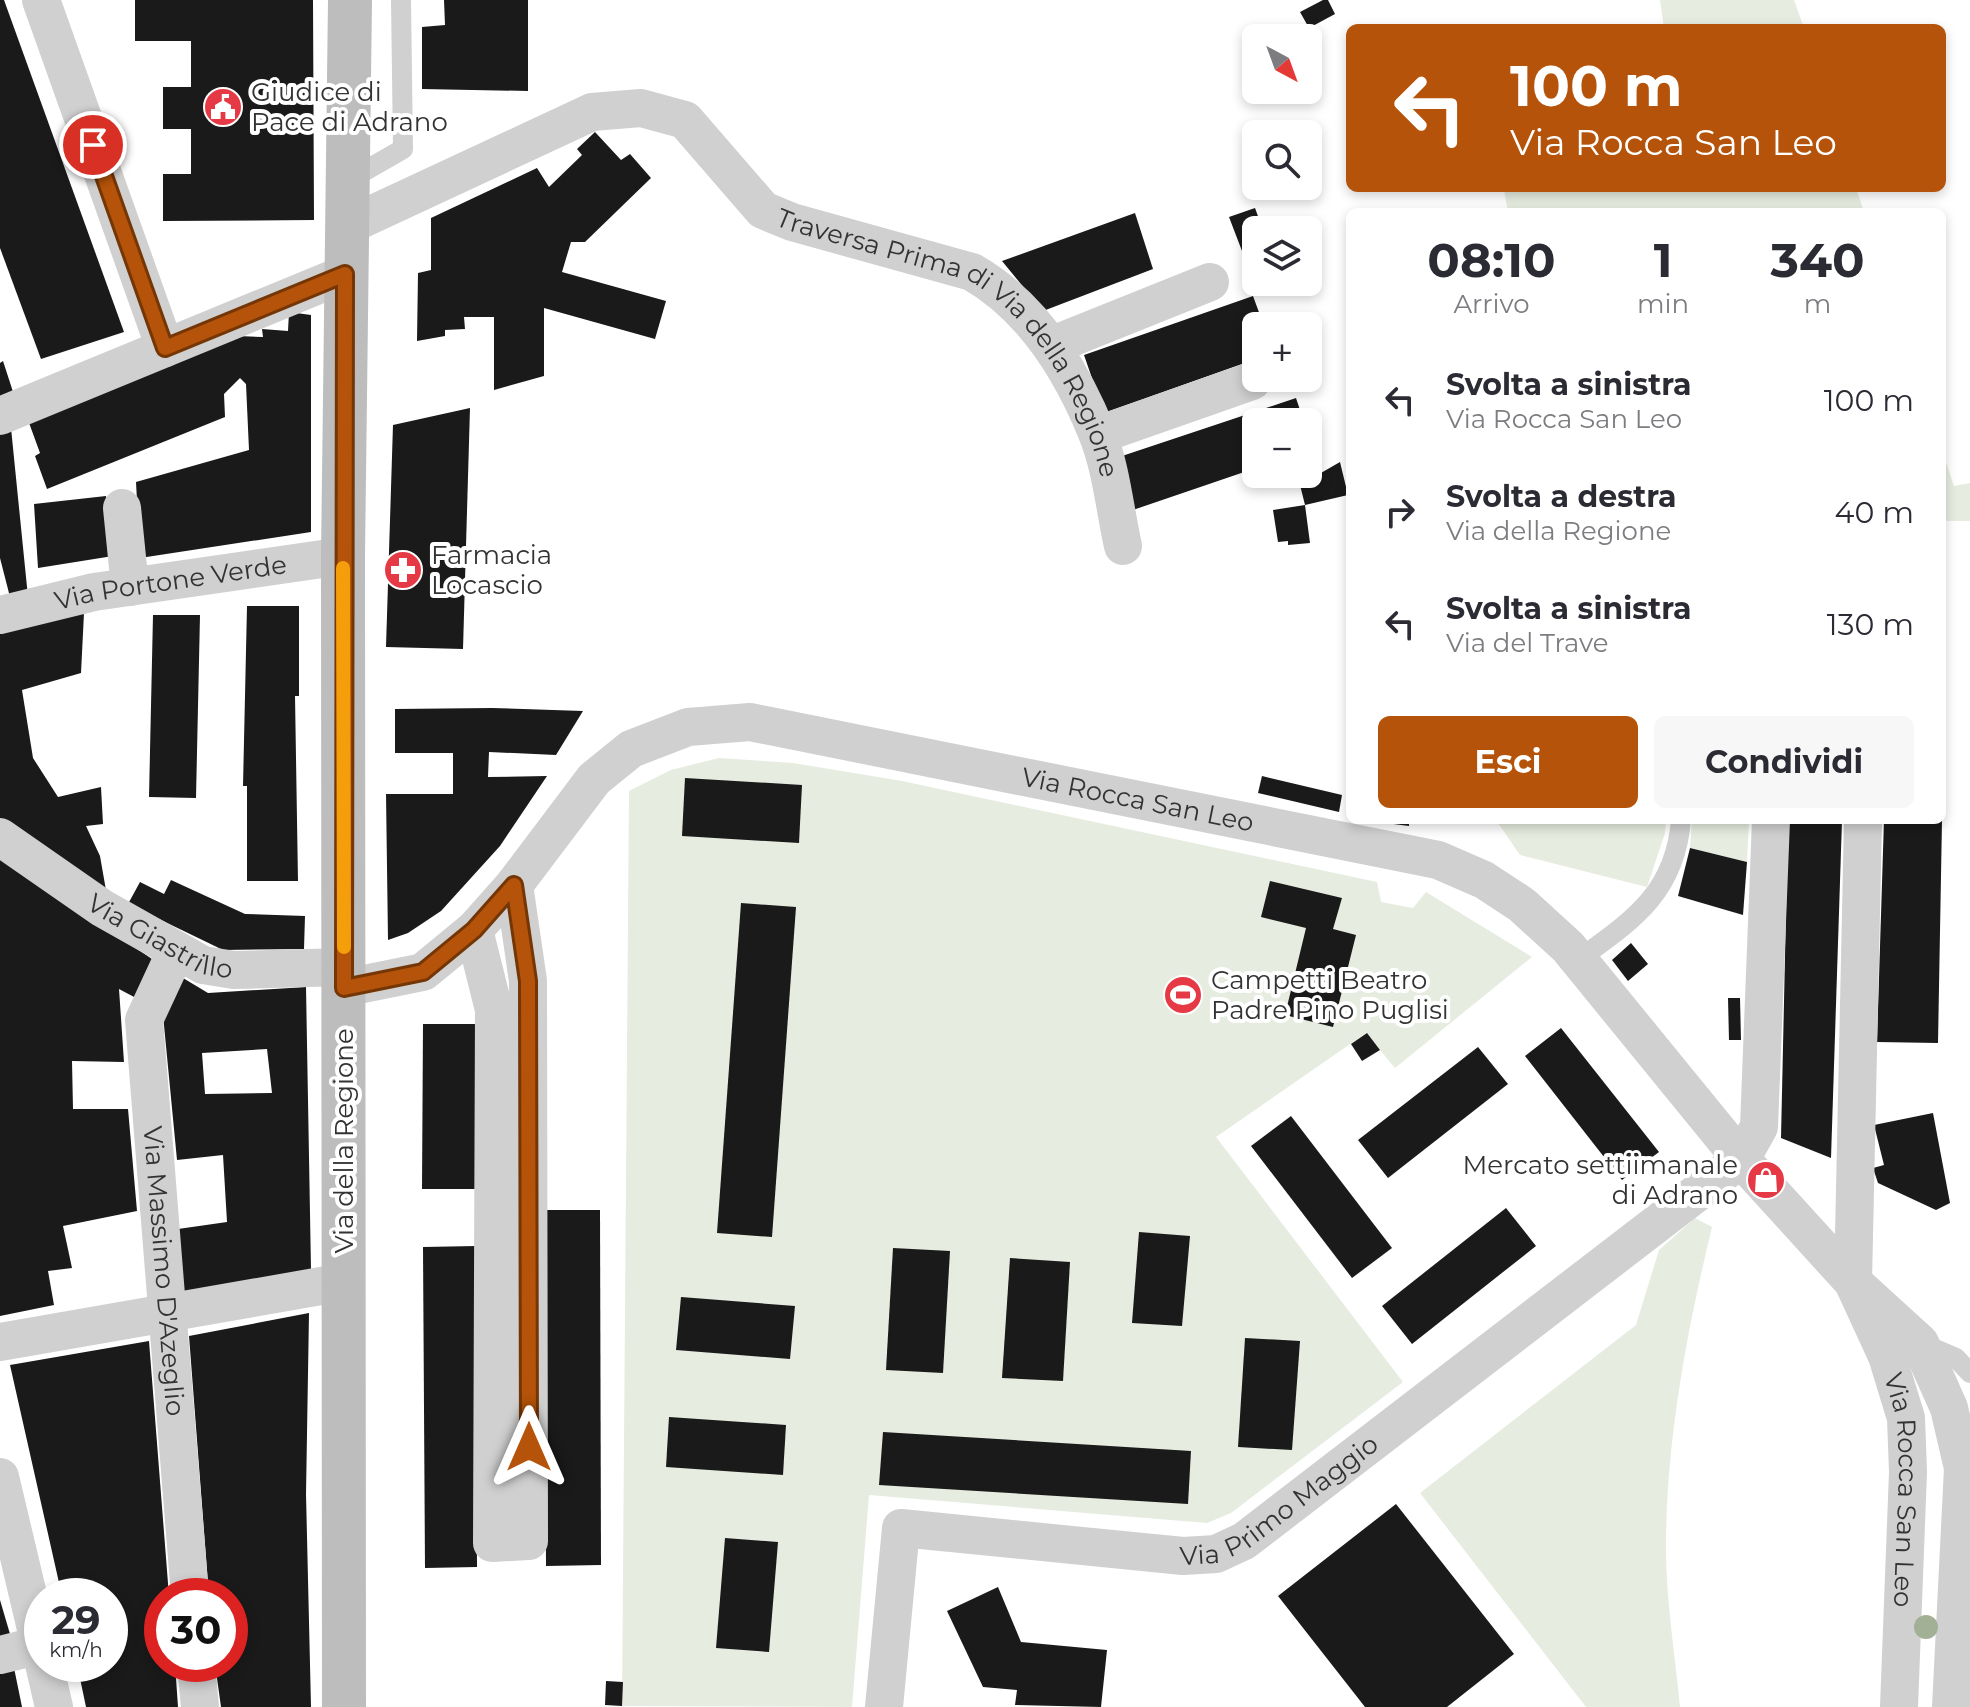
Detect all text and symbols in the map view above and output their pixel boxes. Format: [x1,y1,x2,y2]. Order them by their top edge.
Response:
north arrow [1242,24,1322,104]
map controls [1242,24,1322,488]
text: 100 m [1510,52,1683,120]
icon: left [1378,56,1482,160]
place label: Giudice di Pace di Adrano [251,76,448,138]
public building icon: Giudice di Pace di Adrano [202,86,244,128]
pin [59,111,127,179]
button: search [1242,120,1322,200]
text: Via Rocca San Leo [1510,120,1837,164]
icon: arrive [71,123,115,167]
street label: Traversa Prima di Via della Regione [772,201,1125,480]
button: layers [1242,216,1322,296]
text: 08:10 [1427,231,1556,289]
text: 1 [1654,231,1672,289]
text: 340 [1771,231,1865,289]
text: Arrivo [1453,288,1530,320]
text: min [1637,288,1689,320]
text: m [1804,288,1831,320]
button: + [1242,312,1322,392]
text: Svolta a sinistra [1446,366,1692,403]
icon: left [1378,378,1422,422]
text: 100 m [1824,382,1914,419]
text: Via Rocca San Leo [1446,403,1682,435]
button: − [1242,408,1322,488]
text: Svolta a destra [1446,478,1676,515]
icon: right [1378,490,1422,534]
text: 40 m [1835,494,1914,531]
text: Via della Regione [1446,515,1671,547]
place label: Farmacia Locascio [431,539,552,601]
street label: Via Portone Verde [51,548,289,617]
pharmacy icon: Farmacia Locascio [382,549,424,591]
text: Svolta a sinistra [1446,590,1692,627]
icon: left [1378,602,1422,646]
text: 130 m [1827,606,1914,643]
text: Via del Trave [1446,627,1608,659]
button: Esci [1378,716,1638,808]
button: Condividi [1654,716,1914,808]
street label: Via Rocca San Leo [1019,761,1257,839]
street label: Via Giastrillo [81,887,235,986]
place label: Campetti Beatro Padre Pino Puglisi [1211,964,1449,1026]
sports icon: Campetti Beatro Padre Pino Puglisi [1162,974,1204,1016]
street label: Via della Regione [328,1028,360,1254]
street label: Via Massimo D'Azeglio [137,1125,192,1417]
place label: Mercato settiimanale di Adrano [1463,1149,1738,1211]
shop icon: Mercato settiimanale di Adrano [1745,1159,1787,1201]
street label: Via Rocca San Leo [1877,1369,1924,1608]
position arrow [487,1405,571,1489]
street label: Via Primo Maggio [1179,1428,1384,1572]
speed limit sign: 30 [144,1578,248,1682]
text: 29 [51,1595,101,1644]
text: km/h [49,1638,103,1662]

